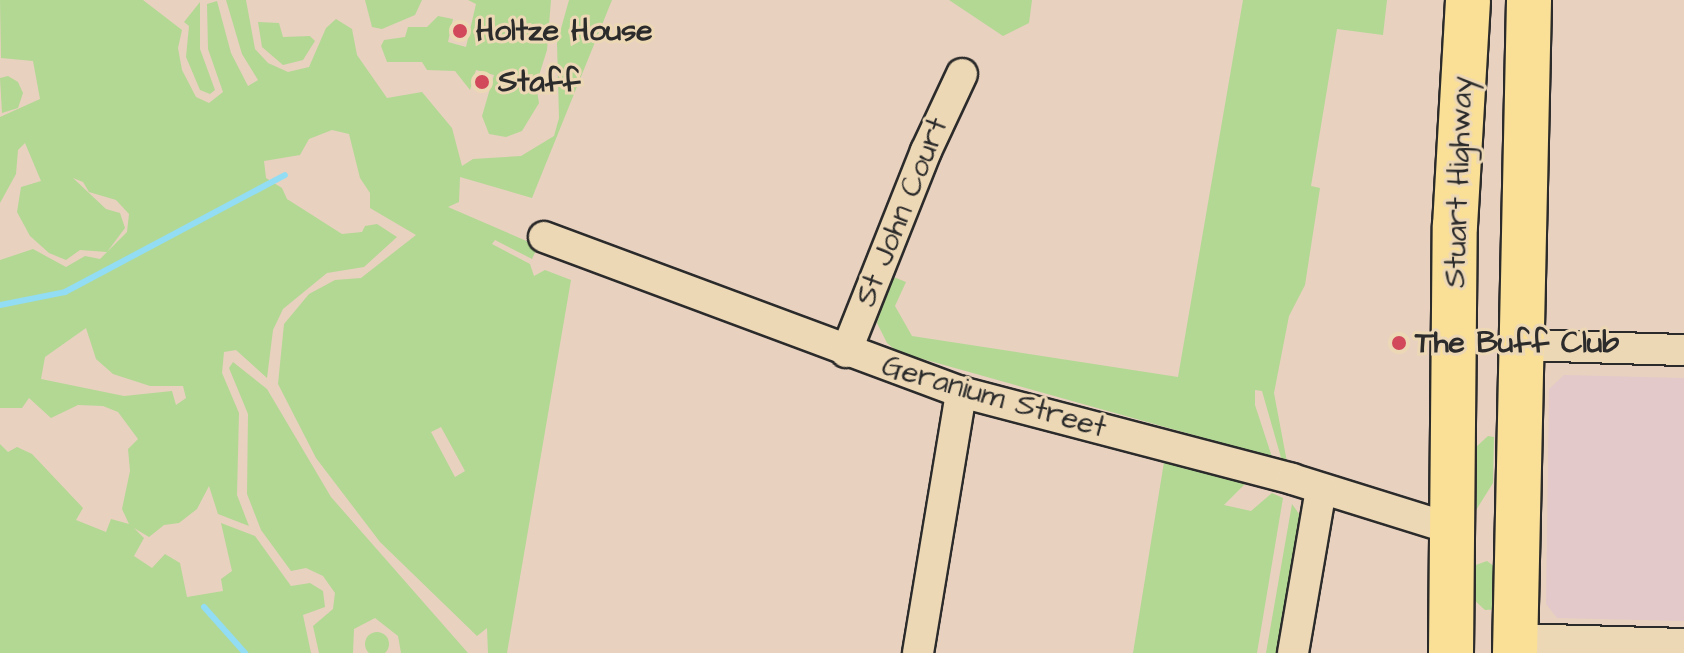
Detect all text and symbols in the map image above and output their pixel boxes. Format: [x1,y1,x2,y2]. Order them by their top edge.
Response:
place label: Holtze House [476,13,653,49]
marker: Holtze House [451,22,469,40]
place label: Staff [498,64,580,100]
marker: Staff [473,73,491,91]
street label: Stuart Highway [1437,76,1481,288]
street label: St John Court [848,113,956,311]
place label: The Buff Club [1415,325,1619,361]
marker: The Buff Club [1390,334,1408,352]
street label: Geranium Street [878,348,1110,446]

